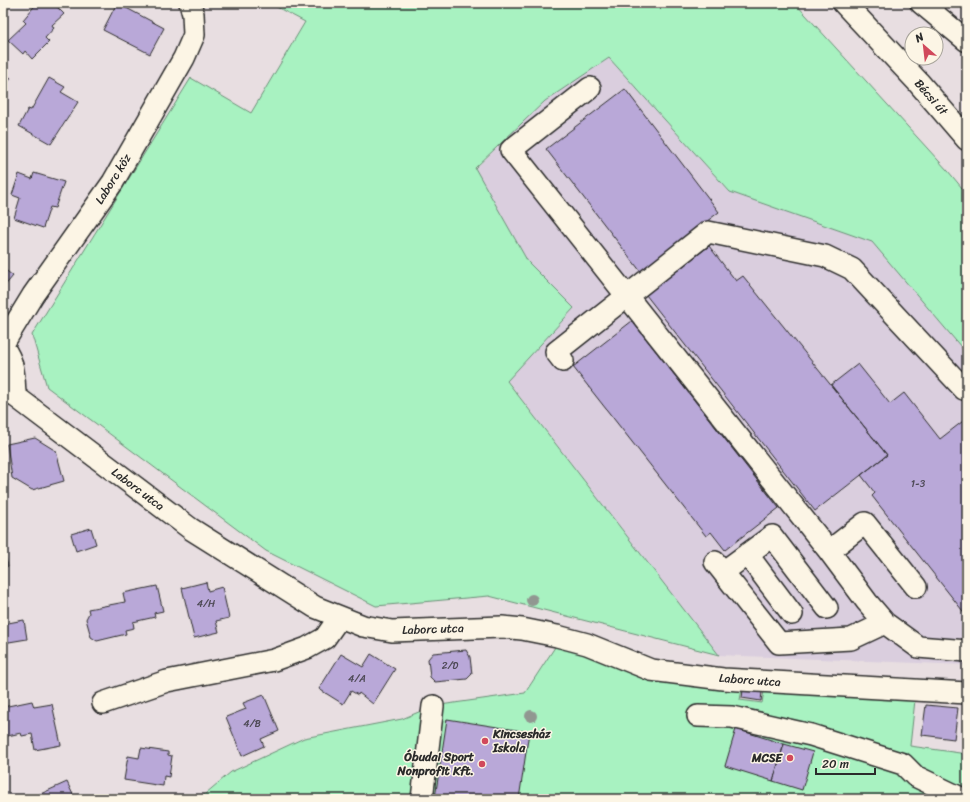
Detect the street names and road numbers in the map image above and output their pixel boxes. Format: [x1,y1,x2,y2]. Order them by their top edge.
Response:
street label: Bécsi út [909,74,954,121]
street label: Laborc köz [89,149,137,209]
street label: Laborc utca [107,462,169,516]
street label: Laborc utca [402,617,464,641]
street label: Laborc utca [718,667,782,693]

